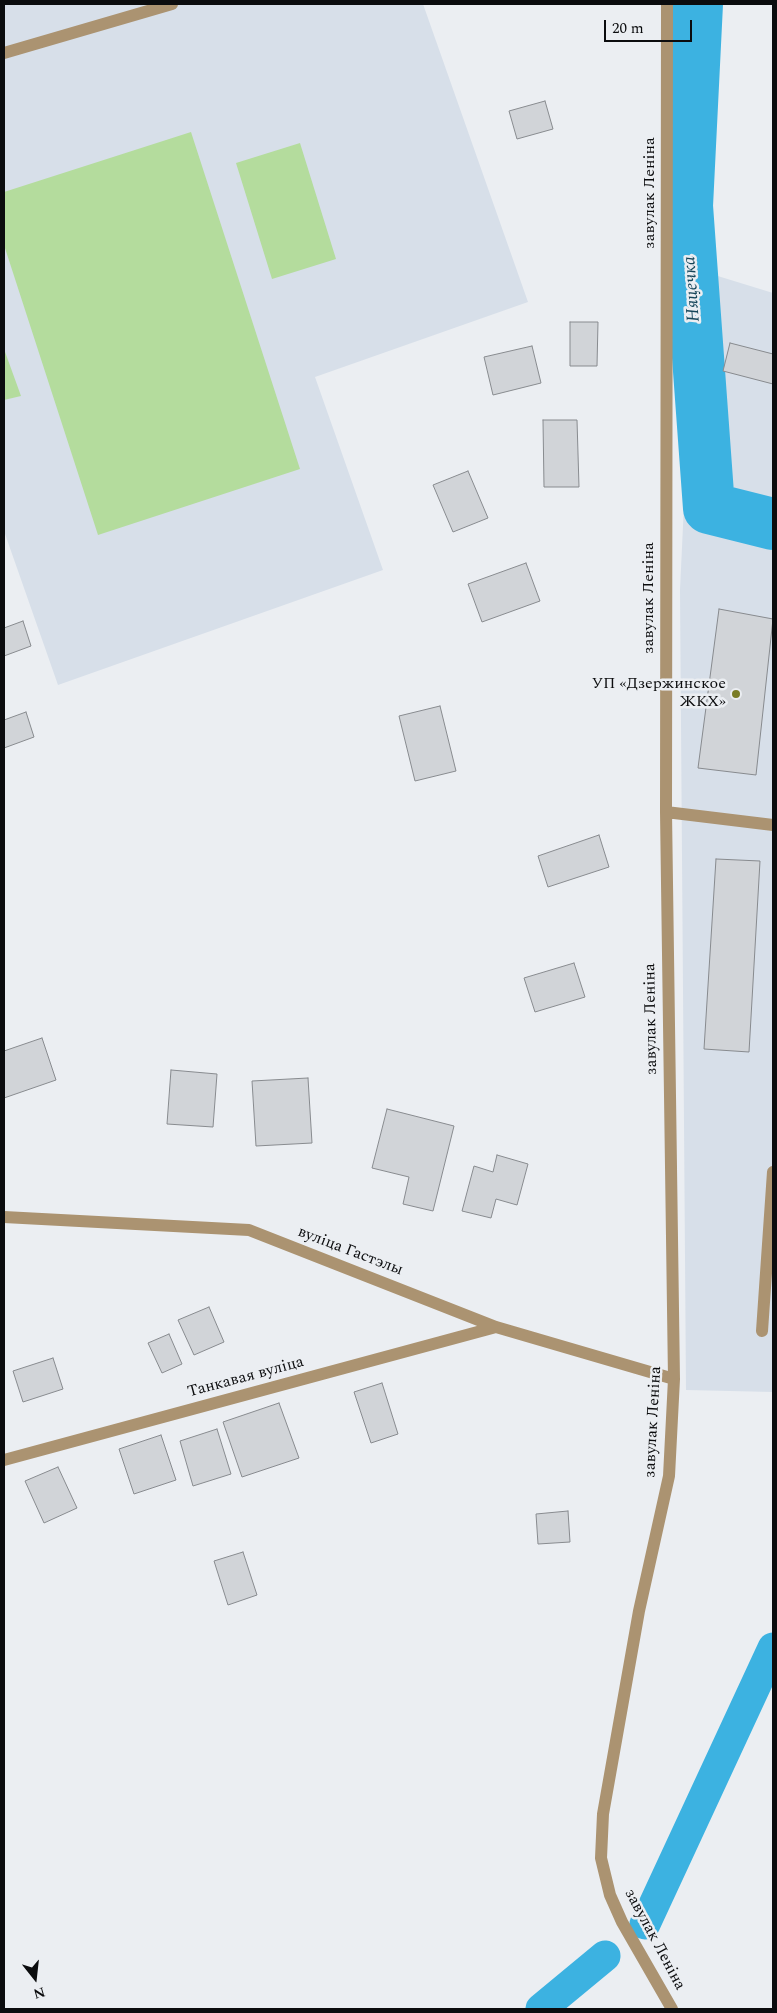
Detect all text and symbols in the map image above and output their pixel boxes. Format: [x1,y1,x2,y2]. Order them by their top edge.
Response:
scale bar [607,10,694,42]
text: 20 m [612,17,644,40]
street label: завулак Леніна [641,137,661,249]
water label: Няцечка [680,255,706,323]
street label: завулак Леніна [640,542,660,654]
place label: УП «Дзержинское ЖКХ» [592,675,726,713]
marker: УП «Дзержинское ЖКХ» [730,688,742,700]
street label: завулак Леніна [641,963,663,1075]
street label: вуліца Гастэлы [295,1223,405,1281]
street label: Танкавая вуліца [186,1353,306,1403]
street label: завулак Леніна [641,1366,667,1478]
street label: завулак Леніна [619,1886,689,1994]
north arrow [10,1953,60,2003]
text: N [31,1981,48,2005]

